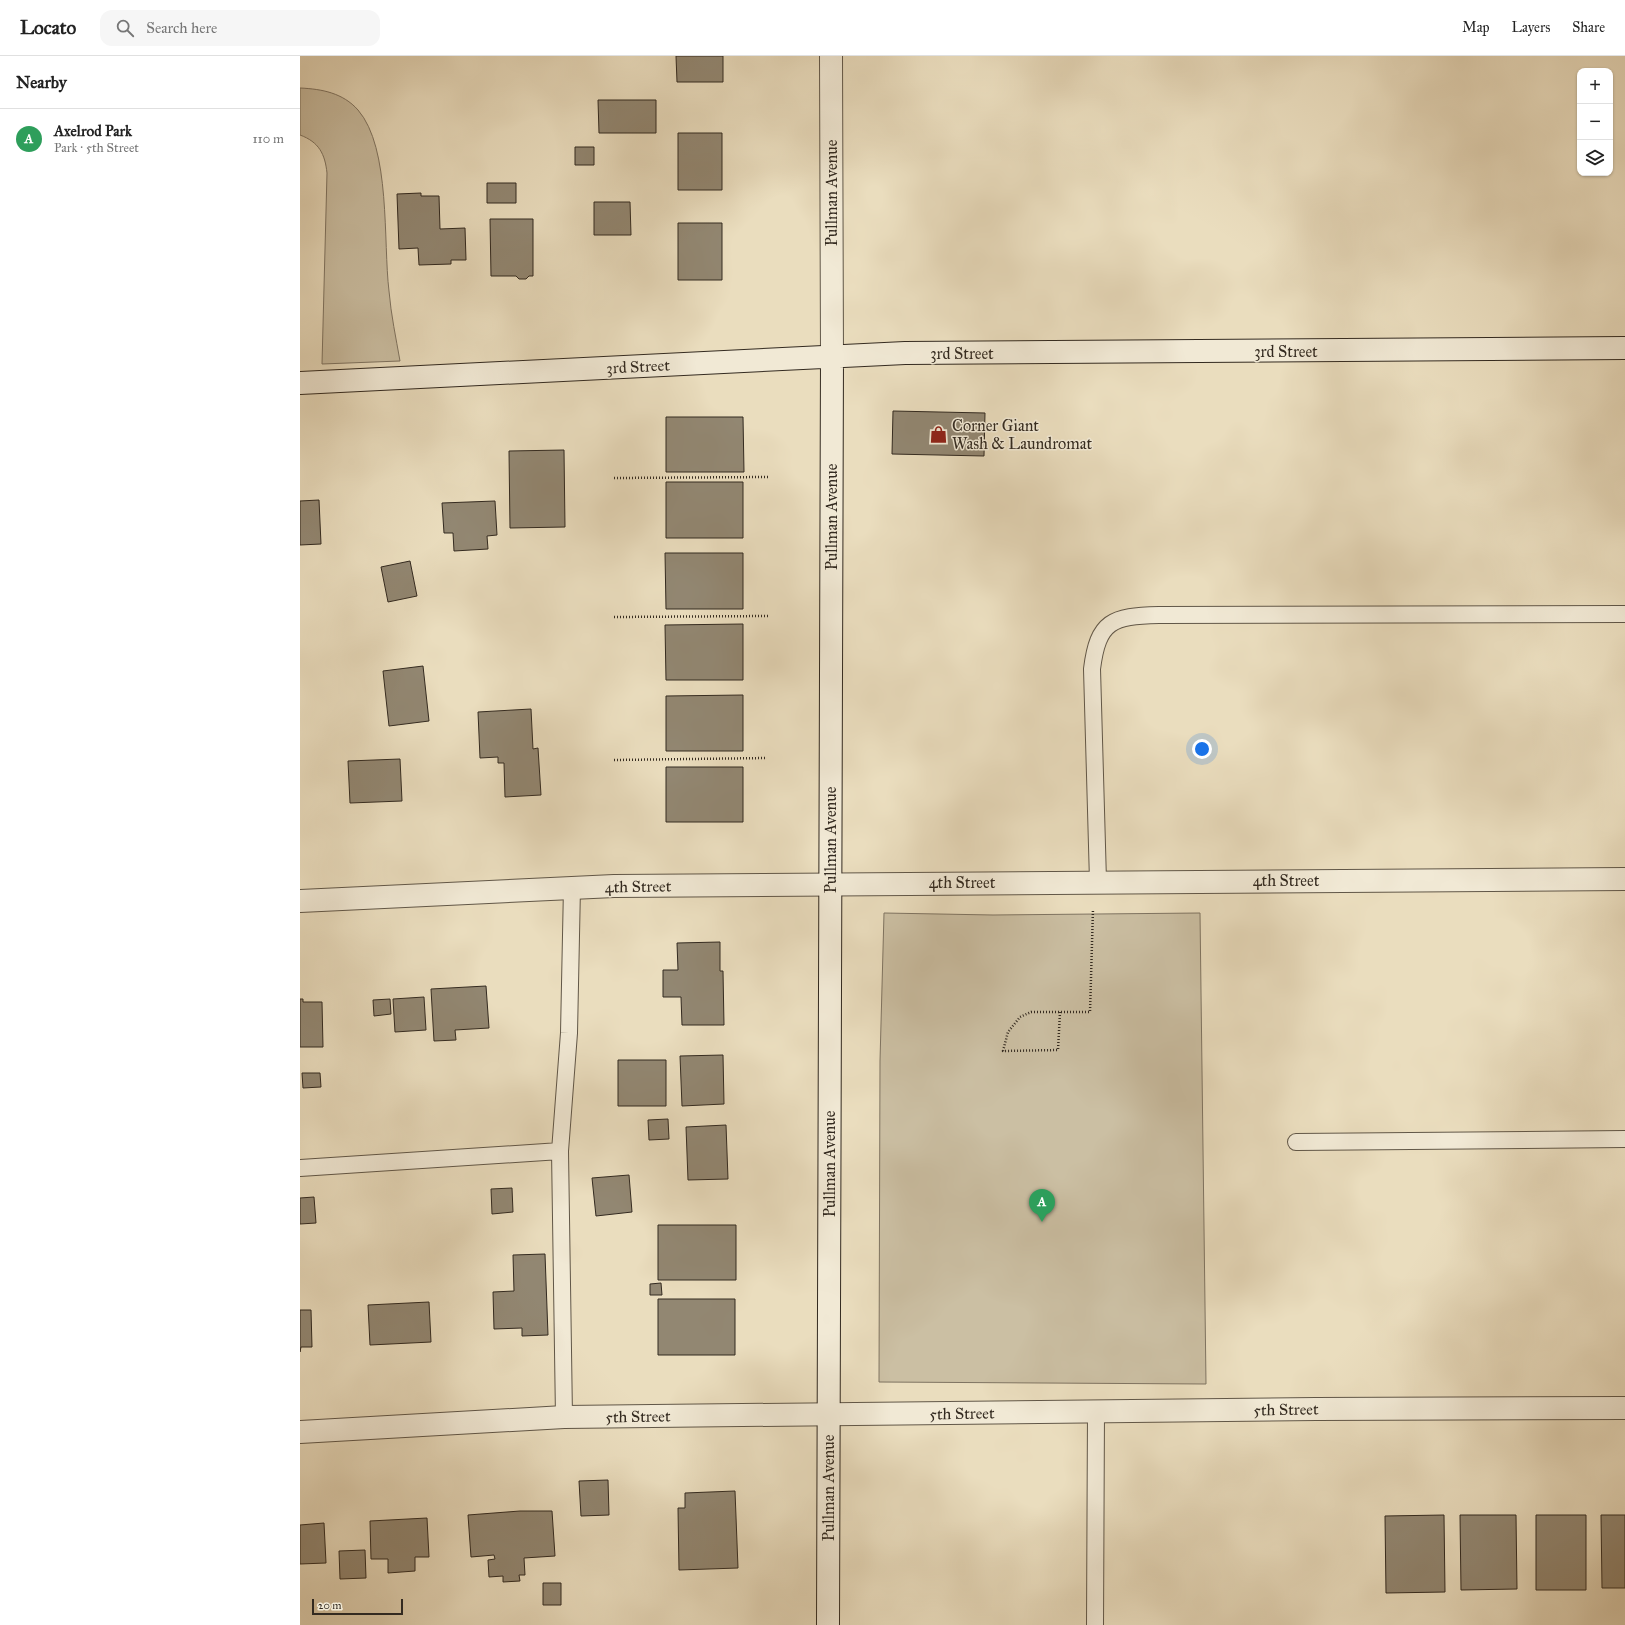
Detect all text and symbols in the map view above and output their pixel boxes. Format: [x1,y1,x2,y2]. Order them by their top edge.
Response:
search box [100,10,380,46]
text: Locato [20,16,76,39]
icon: search [114,17,136,39]
text: Search here [146,19,217,37]
text: Map [1462,19,1490,36]
text: Layers [1512,19,1550,36]
text: Share [1572,19,1605,36]
map controls [1577,68,1613,176]
button: + [1577,68,1613,104]
text: Nearby [16,72,67,93]
button: − [1577,104,1613,140]
text: Axelrod Park [54,122,132,140]
text: A [25,131,33,147]
text: 110 m [252,131,284,147]
street label: Pullman Avenue [822,139,841,246]
text: Park · 5th Street [54,140,139,156]
button: layers [1577,140,1613,176]
street label: 3rd Street [1254,342,1318,361]
street label: 3rd Street [930,344,994,363]
street label: 3rd Street [606,355,671,378]
place label: Corner Giant Wash & Laundromat [952,416,1092,453]
shop icon: Corner Giant Wash & Laundromat [929,424,949,444]
street label: Pullman Avenue [822,463,841,570]
your location [1192,739,1212,759]
street label: Pullman Avenue [821,786,840,893]
street label: 4th Street [1253,871,1320,890]
street label: 4th Street [929,873,996,892]
street label: 4th Street [605,876,672,897]
street label: Pullman Avenue [820,1110,839,1217]
pin: A [1029,1189,1055,1222]
street label: 5th Street [1253,1399,1319,1420]
street label: 5th Street [929,1403,995,1424]
street label: 5th Street [605,1406,671,1427]
street label: Pullman Avenue [819,1434,838,1541]
scale bar [312,1597,403,1616]
text: 20 m [318,1599,341,1612]

